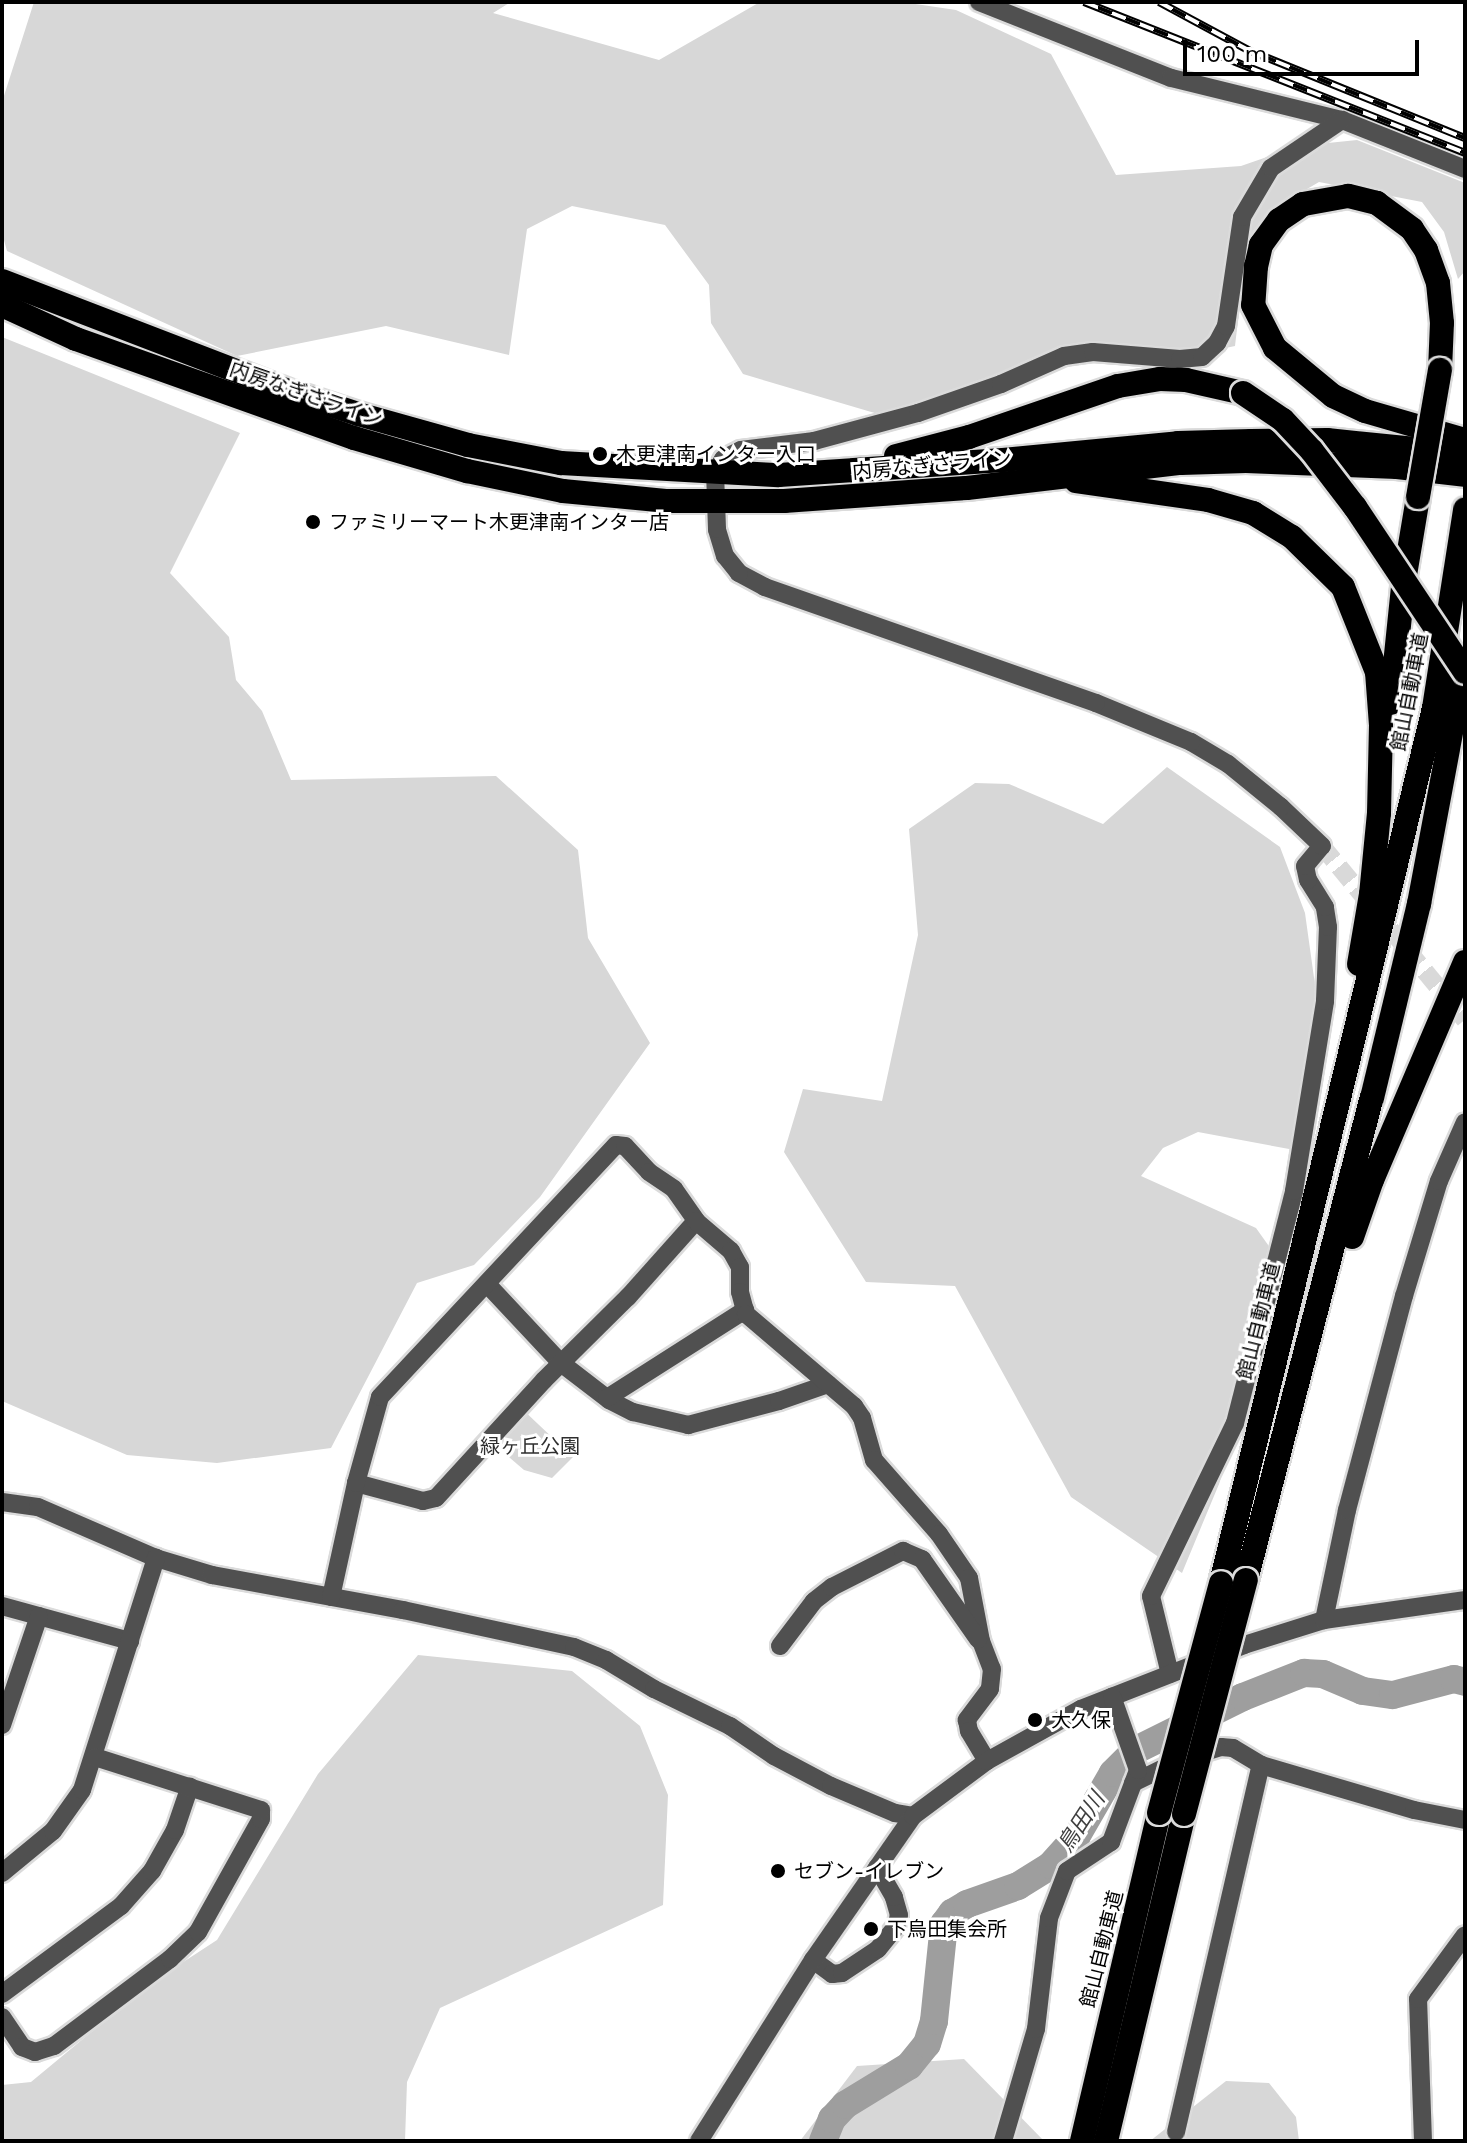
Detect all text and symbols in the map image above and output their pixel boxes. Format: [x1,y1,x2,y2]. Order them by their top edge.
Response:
scale bar [1187,24,1423,74]
text: 100 m [1197,40,1267,68]
street label: 内房なぎさライン [226,357,386,431]
place label: 木更津南インター入口 [616,442,816,466]
marker: 木更津南インター入口 [591,445,609,463]
street label: 内房なぎさライン [851,446,1013,484]
place label: ファミリーマート木更津南インター店 [329,510,669,534]
marker: ファミリーマート木更津南インター店 [304,513,322,531]
street label: 館山自動車道 [1387,631,1433,753]
street label: 館山自動車道 [1233,1260,1285,1382]
park label: 緑ヶ丘公園 [480,1434,580,1458]
place label: 大久保 [1051,1708,1111,1732]
marker: 大久保 [1026,1711,1044,1729]
water label: 鳥田川 [1052,1787,1110,1857]
place label: セブン-イレブン [794,1859,944,1883]
marker: セブン-イレブン [769,1862,787,1880]
street label: 館山自動車道 [1076,1888,1128,2010]
place label: 下烏田集会所 [887,1917,1007,1941]
marker: 下烏田集会所 [862,1920,880,1938]

